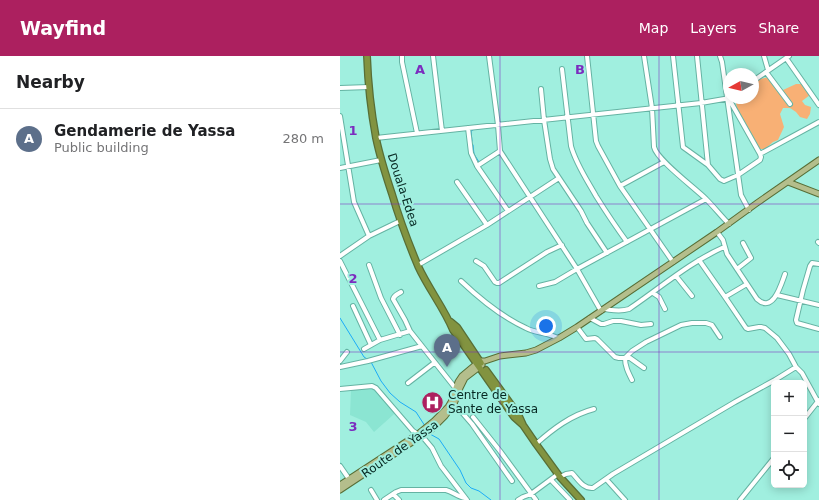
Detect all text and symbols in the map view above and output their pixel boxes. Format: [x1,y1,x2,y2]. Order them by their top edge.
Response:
text: Wayfind [20,17,106,39]
text: Map [639,20,668,36]
text: Layers [690,20,737,36]
text: Share [759,20,799,36]
text: A [415,62,425,77]
text: B [575,62,585,77]
north arrow [723,68,759,104]
text: Nearby [16,72,85,92]
text: Gendamerie de Yassa [54,122,235,140]
text: 1 [348,123,358,138]
text: A [24,131,34,146]
text: 280 m [282,131,324,146]
text: Public building [54,140,149,155]
street label: Douala-Edea [385,151,421,229]
text: 2 [348,271,358,286]
your location [536,316,556,336]
pin: A [434,334,460,367]
map controls [771,380,807,488]
button: + [771,380,807,416]
place label: Centre de Sante de Yassa [448,388,538,416]
hospital icon: Centre de Sante de Yassa [420,389,446,415]
button: − [771,416,807,452]
street label: Route de Yassa [359,417,441,481]
text: 3 [348,419,358,434]
button: locate [771,452,807,488]

